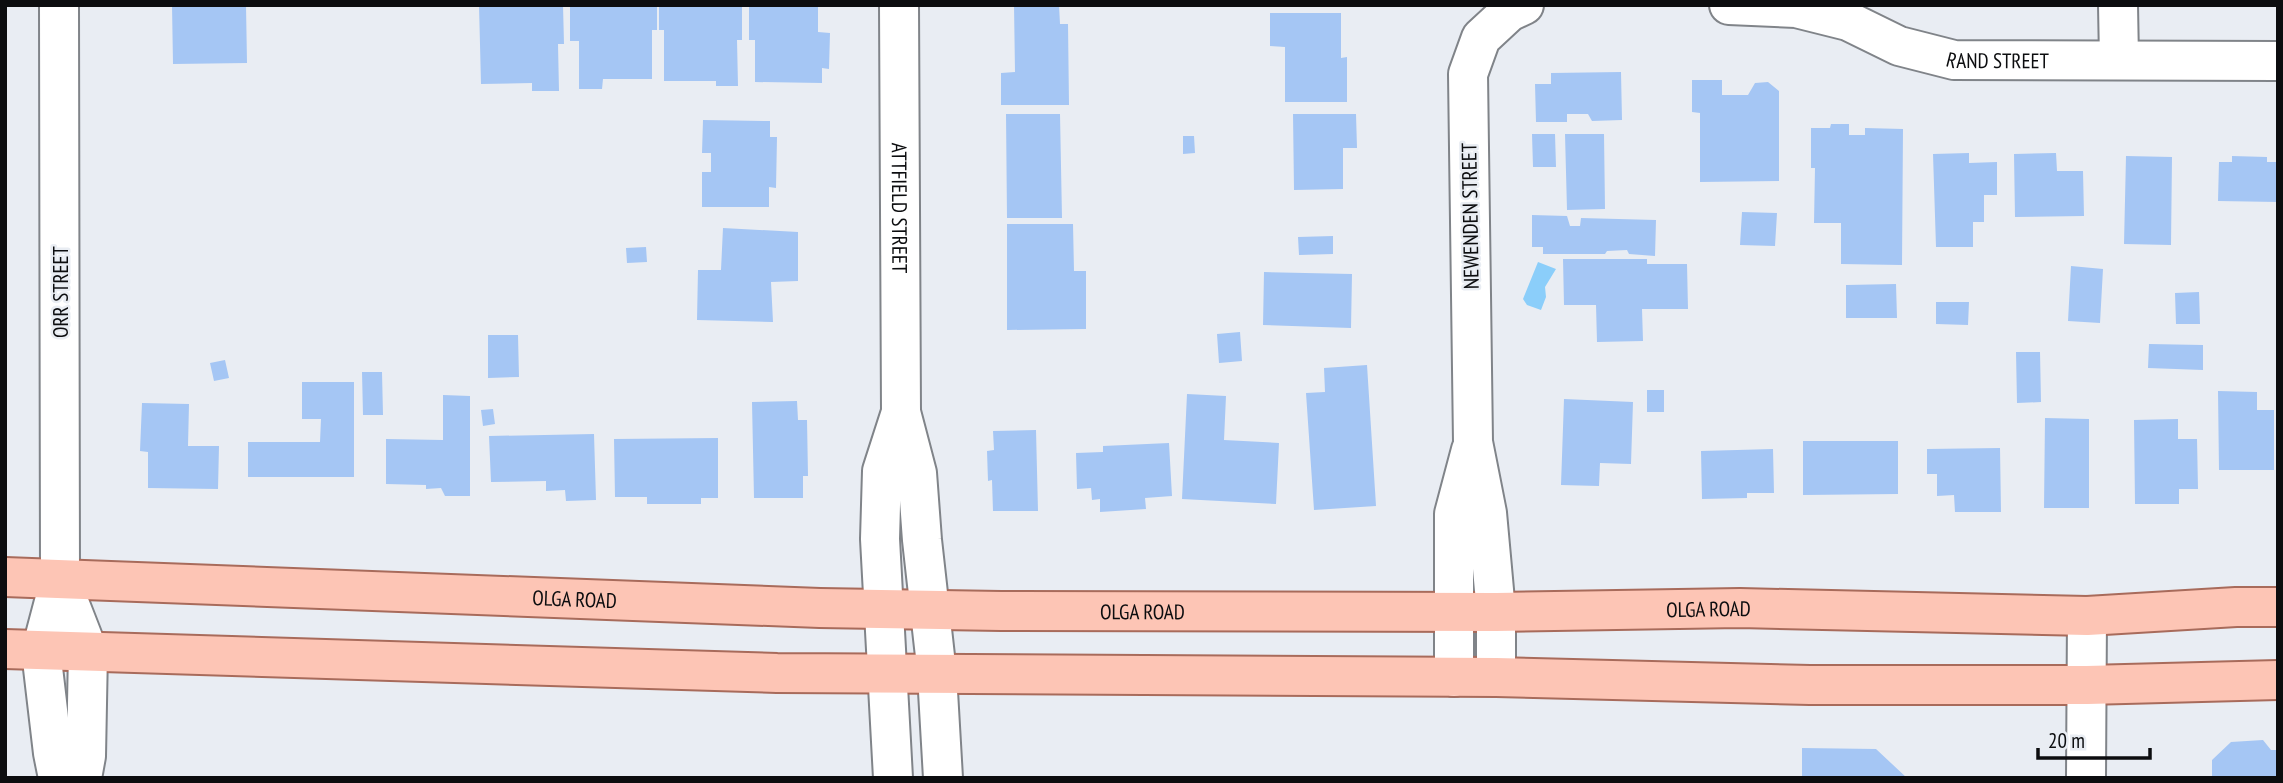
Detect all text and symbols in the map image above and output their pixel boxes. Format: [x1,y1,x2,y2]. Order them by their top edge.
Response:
street label: RAND STREET [1944,45,2050,74]
street label: NEWENDEN STREET [1455,142,1485,289]
street label: ATTFIELD STREET [886,143,914,274]
street label: ORR STREET [47,245,74,338]
street label: OLGA ROAD [532,584,617,614]
street label: OLGA ROAD [1666,594,1751,623]
street label: OLGA ROAD [1100,598,1185,625]
scale bar [2038,716,2150,760]
text: 20 m [2048,727,2085,754]

